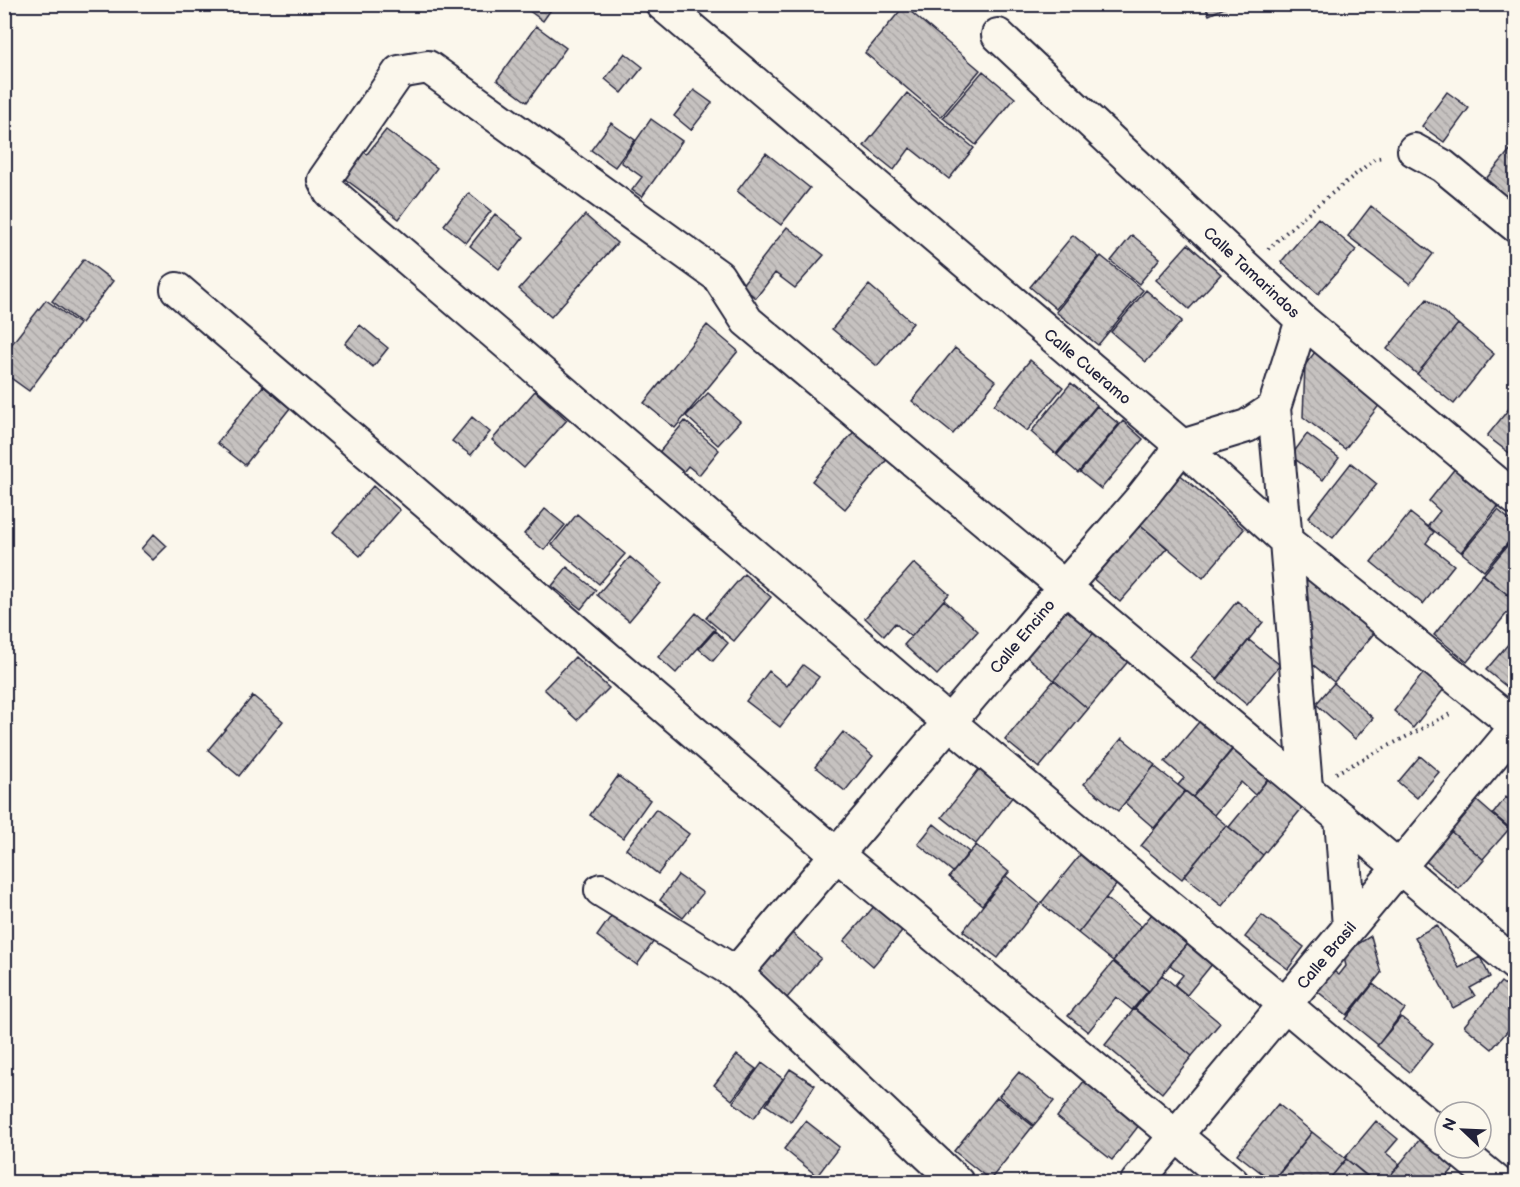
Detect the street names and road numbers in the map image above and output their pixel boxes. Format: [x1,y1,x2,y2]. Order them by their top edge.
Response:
street label: Calle Tamarindos [1199,224,1303,323]
street label: Calle Cueramo [1040,325,1134,409]
street label: Calle Encino [987,596,1060,678]
street label: Calle Brasil [1294,918,1361,993]

